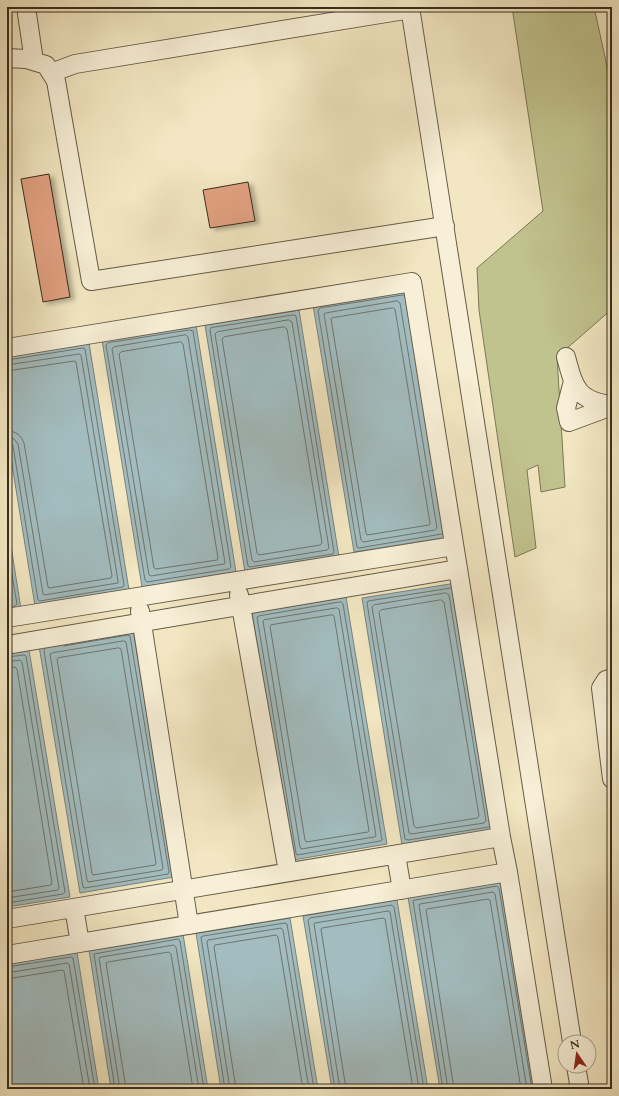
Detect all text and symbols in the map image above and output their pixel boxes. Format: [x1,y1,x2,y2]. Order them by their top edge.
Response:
north arrow [557,1034,597,1074]
text: N [569,1036,582,1053]

